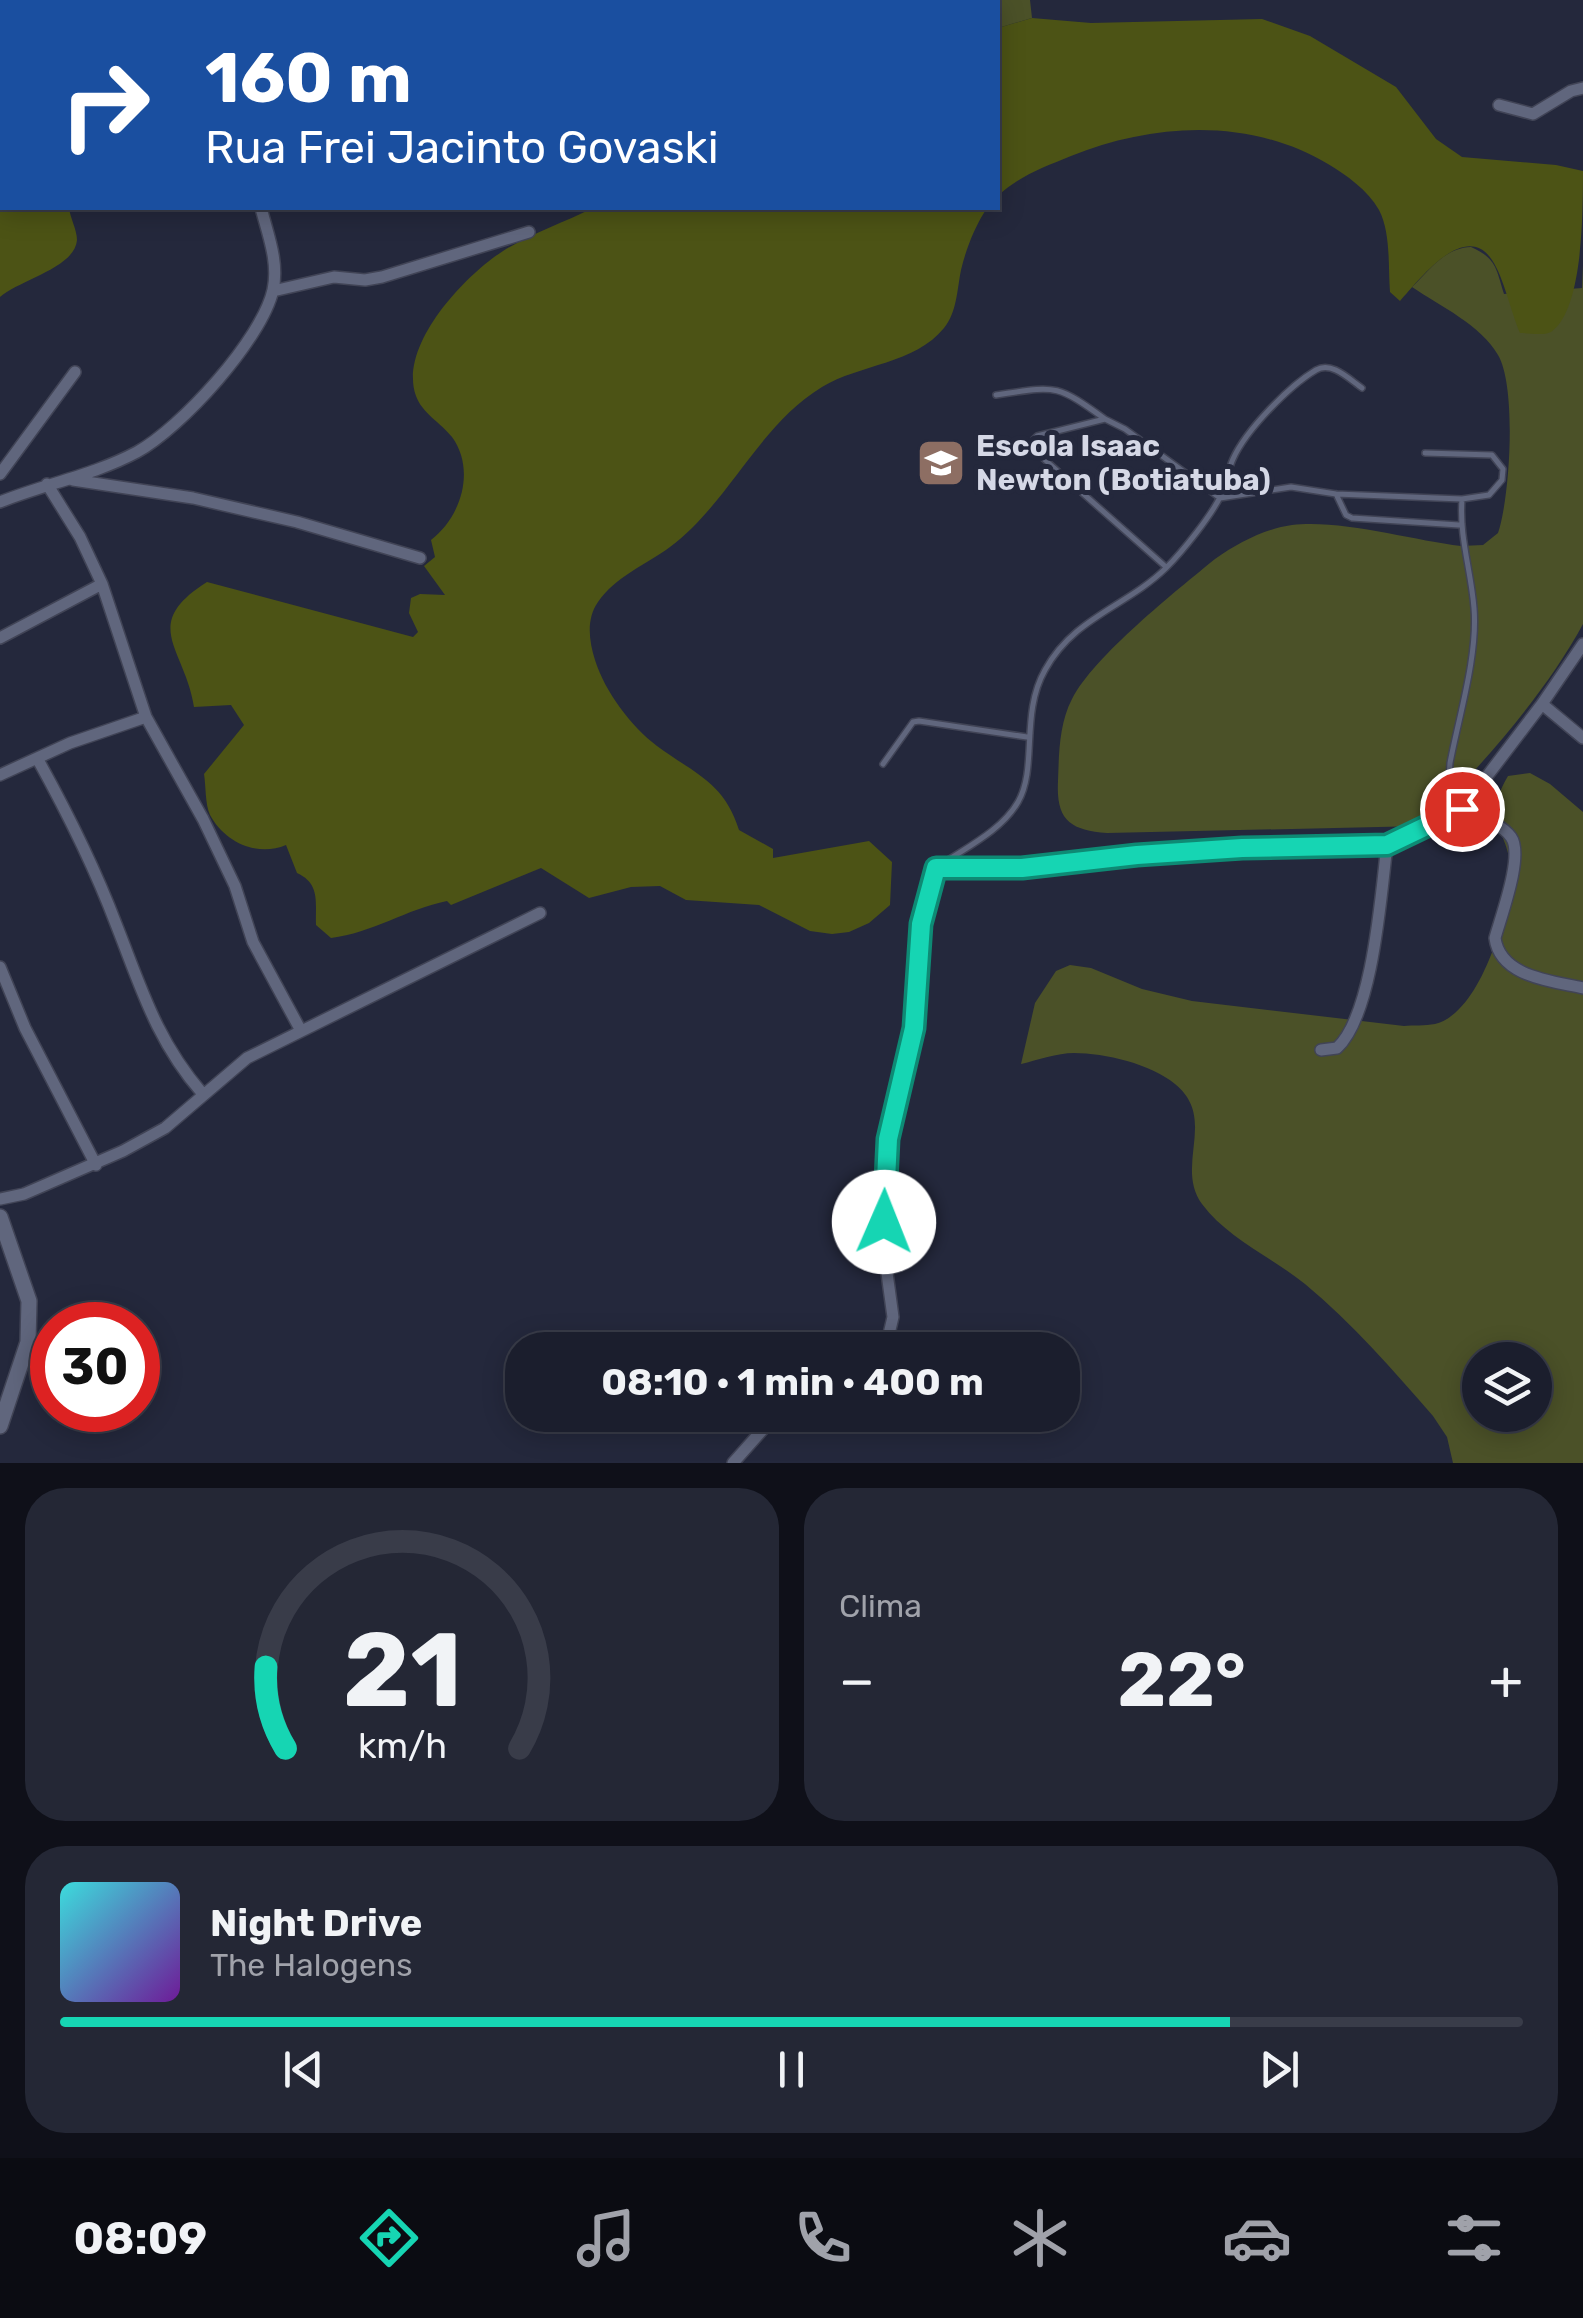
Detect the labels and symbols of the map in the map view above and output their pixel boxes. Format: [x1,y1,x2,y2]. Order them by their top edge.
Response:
place label: Escola Isaac Newton (Botiatuba) [976,428,1271,498]
school or university icon: Escola Isaac Newton (Botiatuba) [915,437,967,489]
pin [1420,767,1505,852]
position arrow [832,1170,936,1274]
speed limit sign: 30 [30,1302,160,1432]

